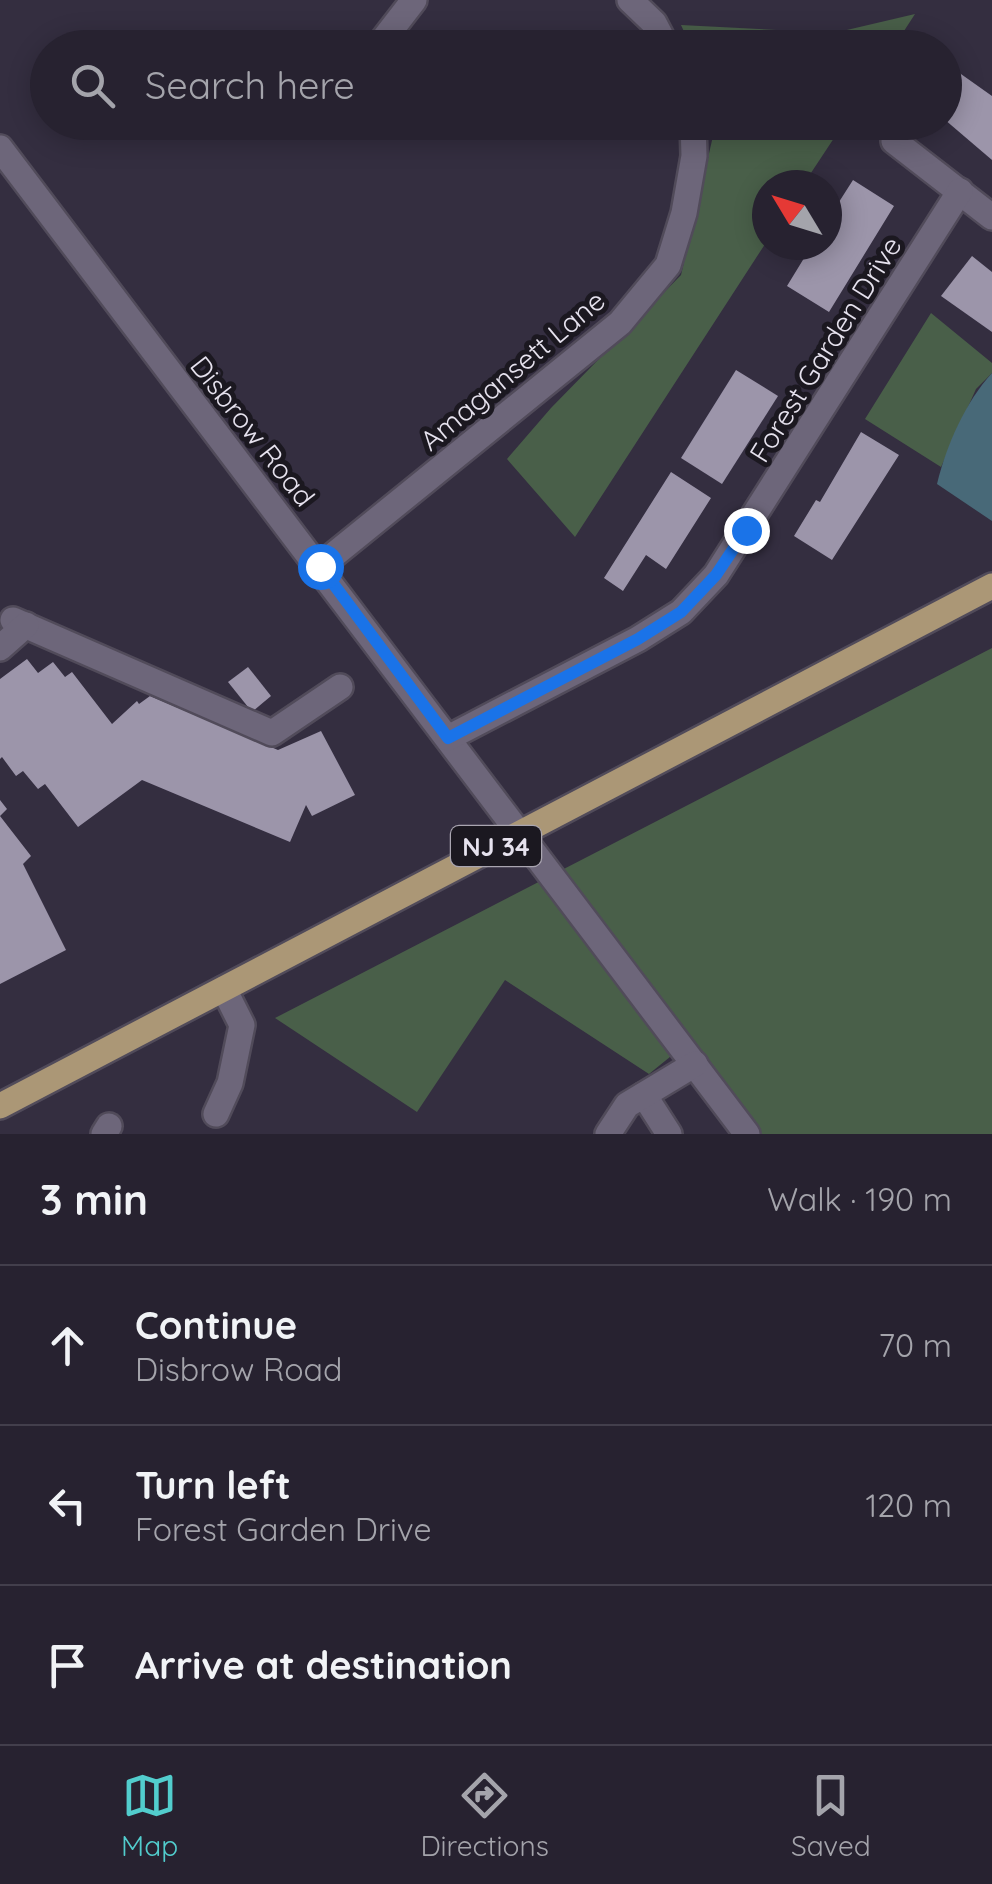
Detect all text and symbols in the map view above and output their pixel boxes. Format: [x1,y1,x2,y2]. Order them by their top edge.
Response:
search box [30,30,962,140]
icon: search [65,58,120,113]
text: Search here [145,61,355,109]
north arrow [752,170,842,260]
street label: Forest Garden Drive [741,230,909,468]
street label: Amagansett Lane [412,282,612,458]
street label: Disbrow Road [183,349,323,513]
route end [724,508,770,554]
route start [298,544,344,590]
road number: NJ 34 [451,826,541,866]
text: 3 min [40,1173,148,1226]
text: Walk · 190 m [767,1179,952,1219]
text: Continue [135,1301,297,1349]
icon: ahead [40,1318,95,1373]
text: 70 m [879,1325,952,1365]
text: Disbrow Road [135,1349,342,1389]
text: Turn left [135,1461,291,1509]
icon: left [40,1478,95,1533]
text: 120 m [865,1485,952,1525]
text: Forest Garden Drive [135,1509,432,1549]
icon: arrive [40,1638,95,1693]
text: Arrive at destination [135,1641,512,1689]
tab: Map [121,1768,178,1863]
tab: Directions [420,1768,549,1863]
tab: Saved [791,1768,871,1863]

